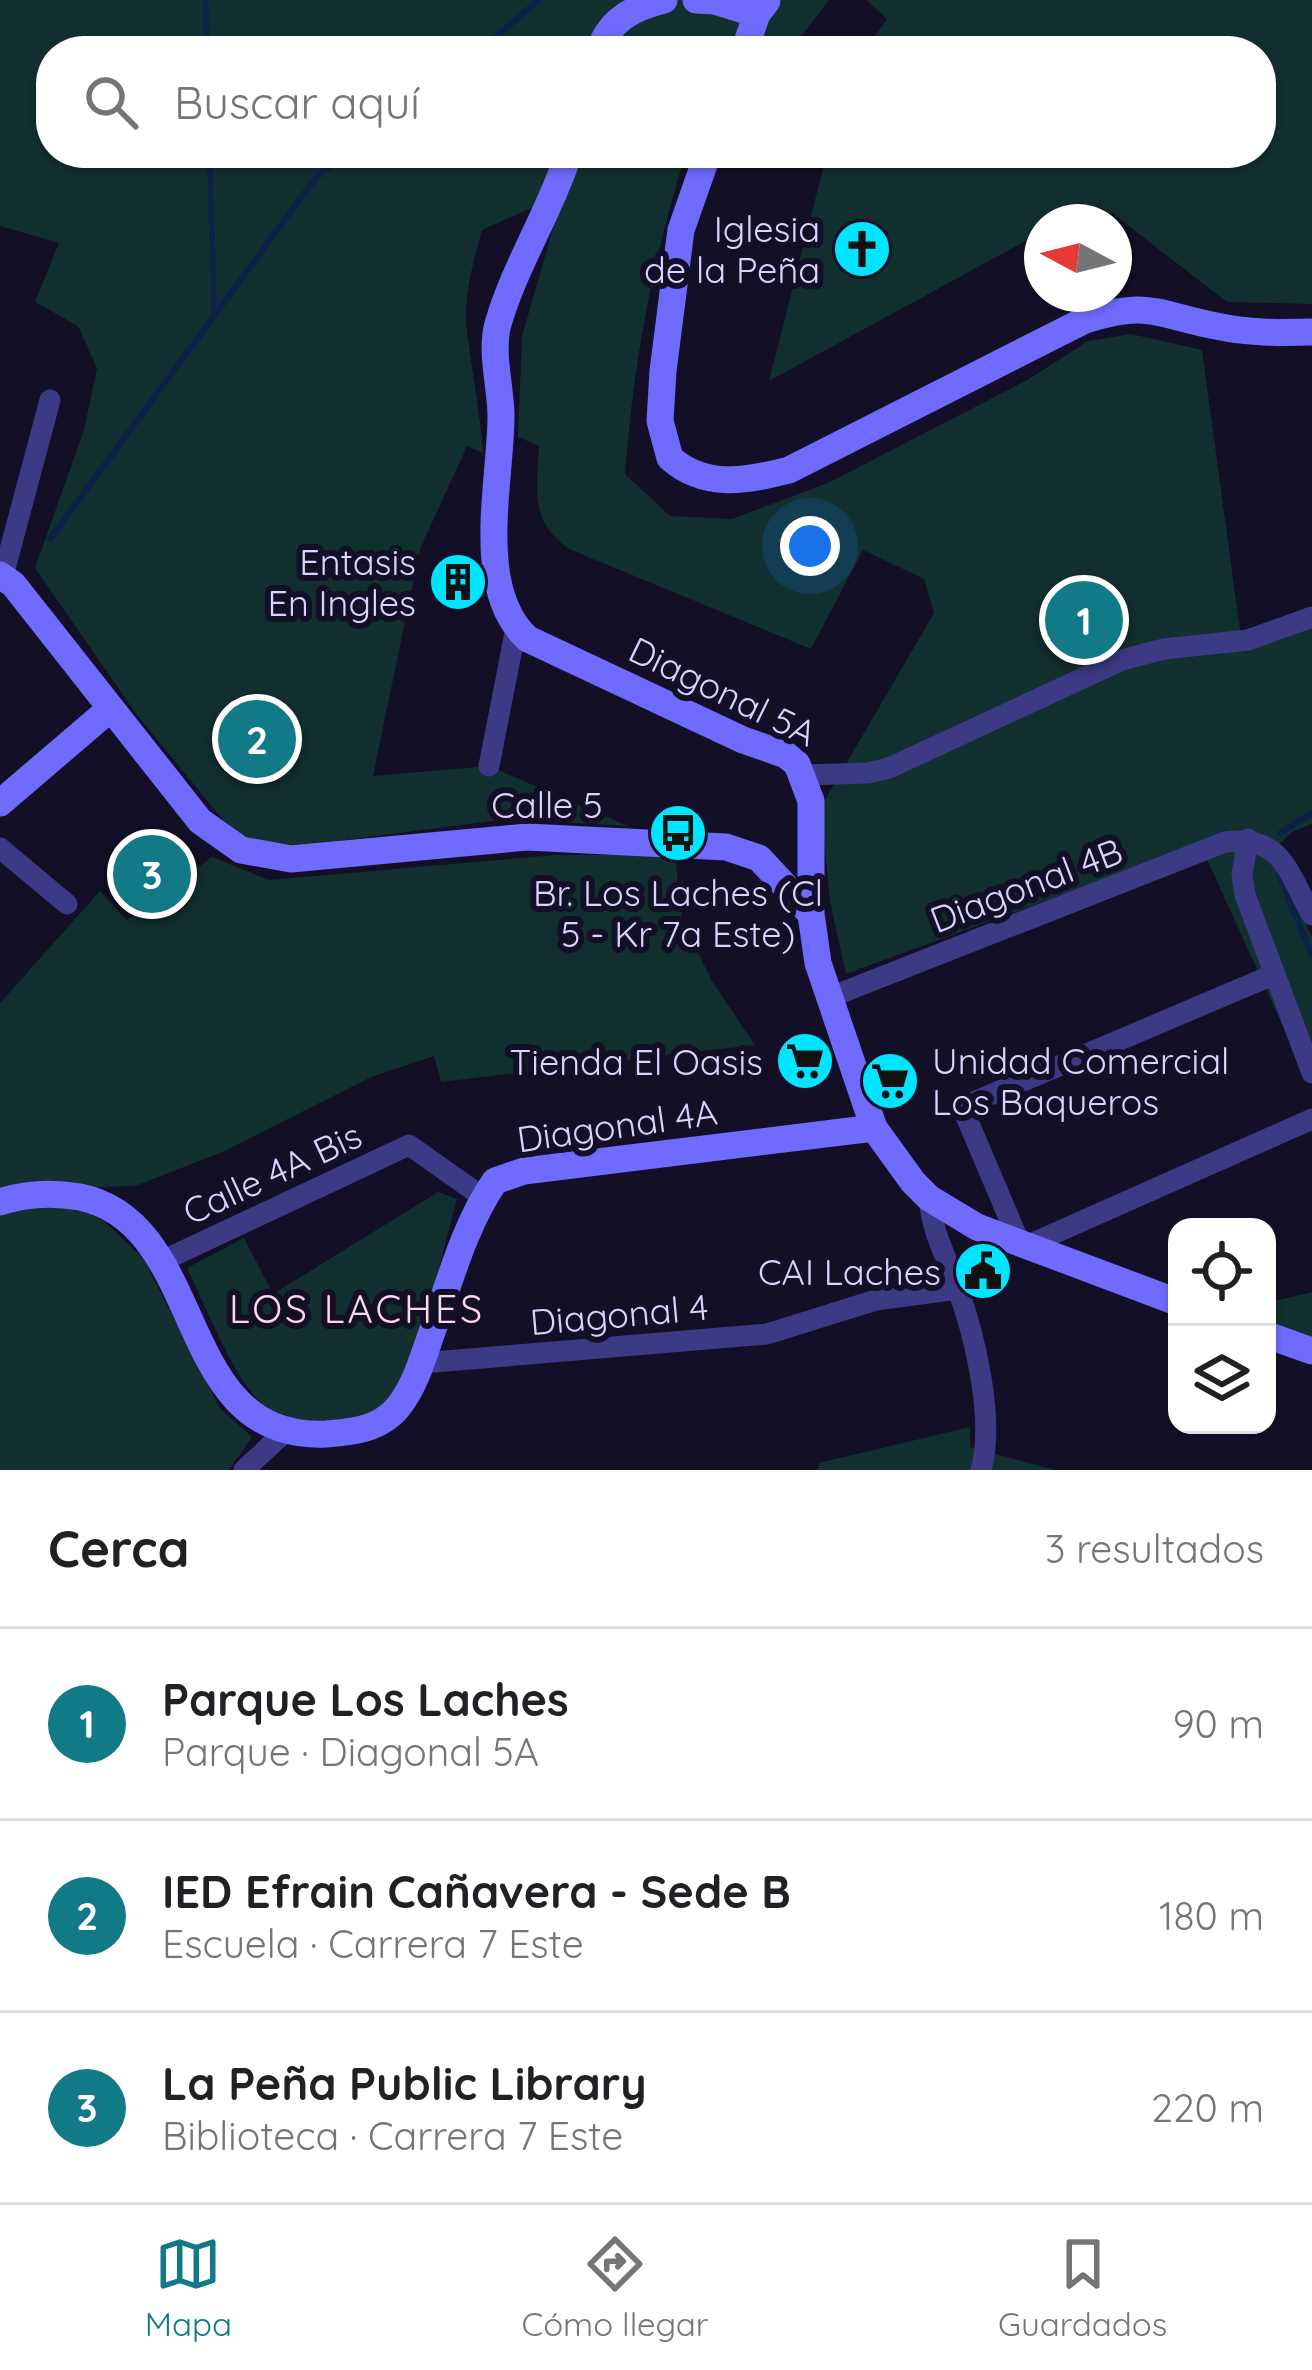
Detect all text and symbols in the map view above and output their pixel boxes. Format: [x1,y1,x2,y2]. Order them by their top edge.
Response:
search box [36,36,1276,168]
icon: search [78,69,144,135]
text: Buscar aquí [174,74,420,130]
north arrow [1024,204,1132,312]
place label: Iglesia de la Peña [644,206,820,292]
church icon: Iglesia de la Peña [831,218,893,280]
your location [780,516,840,576]
place label: Entasis En Ingles [267,539,416,625]
building icon: Entasis En Ingles [427,551,489,613]
pin: 1 [1045,575,1123,665]
street label: Diagonal 5A [622,626,824,756]
pin: 2 [218,694,296,784]
street label: Calle 5 [491,782,603,827]
bus stop icon: Br. Los Laches (Cl 5 - Kr 7a Este) [647,802,709,864]
street label: Diagonal 4B [924,828,1128,942]
pin: 3 [113,829,191,919]
place label: Br. Los Laches (Cl 5 - Kr 7a Este) [533,870,823,956]
supermarket icon: Tienda El Oasis [774,1030,836,1092]
place label: Unidad Comercial Los Baqueros [932,1038,1229,1124]
place label: Tienda El Oasis [510,1039,763,1084]
supermarket icon: Unidad Comercial Los Baqueros [859,1050,921,1112]
street label: Diagonal 4A [514,1089,720,1161]
street label: Calle 4A Bis [176,1112,368,1234]
map controls [1168,1218,1276,1434]
button: locate [1168,1218,1276,1326]
public building icon: CAI Laches [952,1240,1014,1302]
place label: CAI Laches [758,1249,941,1294]
district label: LOS LACHES [229,1284,485,1333]
street label: Diagonal 4 [528,1284,710,1344]
button: layers [1168,1326,1276,1434]
text: Cerca [48,1516,190,1580]
text: 3 resultados [1045,1524,1264,1573]
text: Parque Los Laches [162,1671,569,1727]
text: 1 [79,1699,95,1748]
text: 90 m [1173,1699,1264,1748]
text: Parque · Diagonal 5A [162,1727,539,1776]
text: IED Efrain Cañavera - Sede B [162,1863,791,1919]
text: 2 [76,1891,98,1940]
text: 180 m [1159,1891,1264,1940]
text: Escuela · Carrera 7 Este [162,1919,584,1968]
text: La Peña Public Library [162,2055,647,2111]
text: 3 [77,2083,97,2132]
text: 220 m [1151,2083,1264,2132]
text: Biblioteca · Carrera 7 Este [162,2111,623,2160]
tab: Mapa [145,2231,232,2344]
tab: Cómo llegar [522,2231,709,2344]
tab: Guardados [998,2231,1167,2344]

